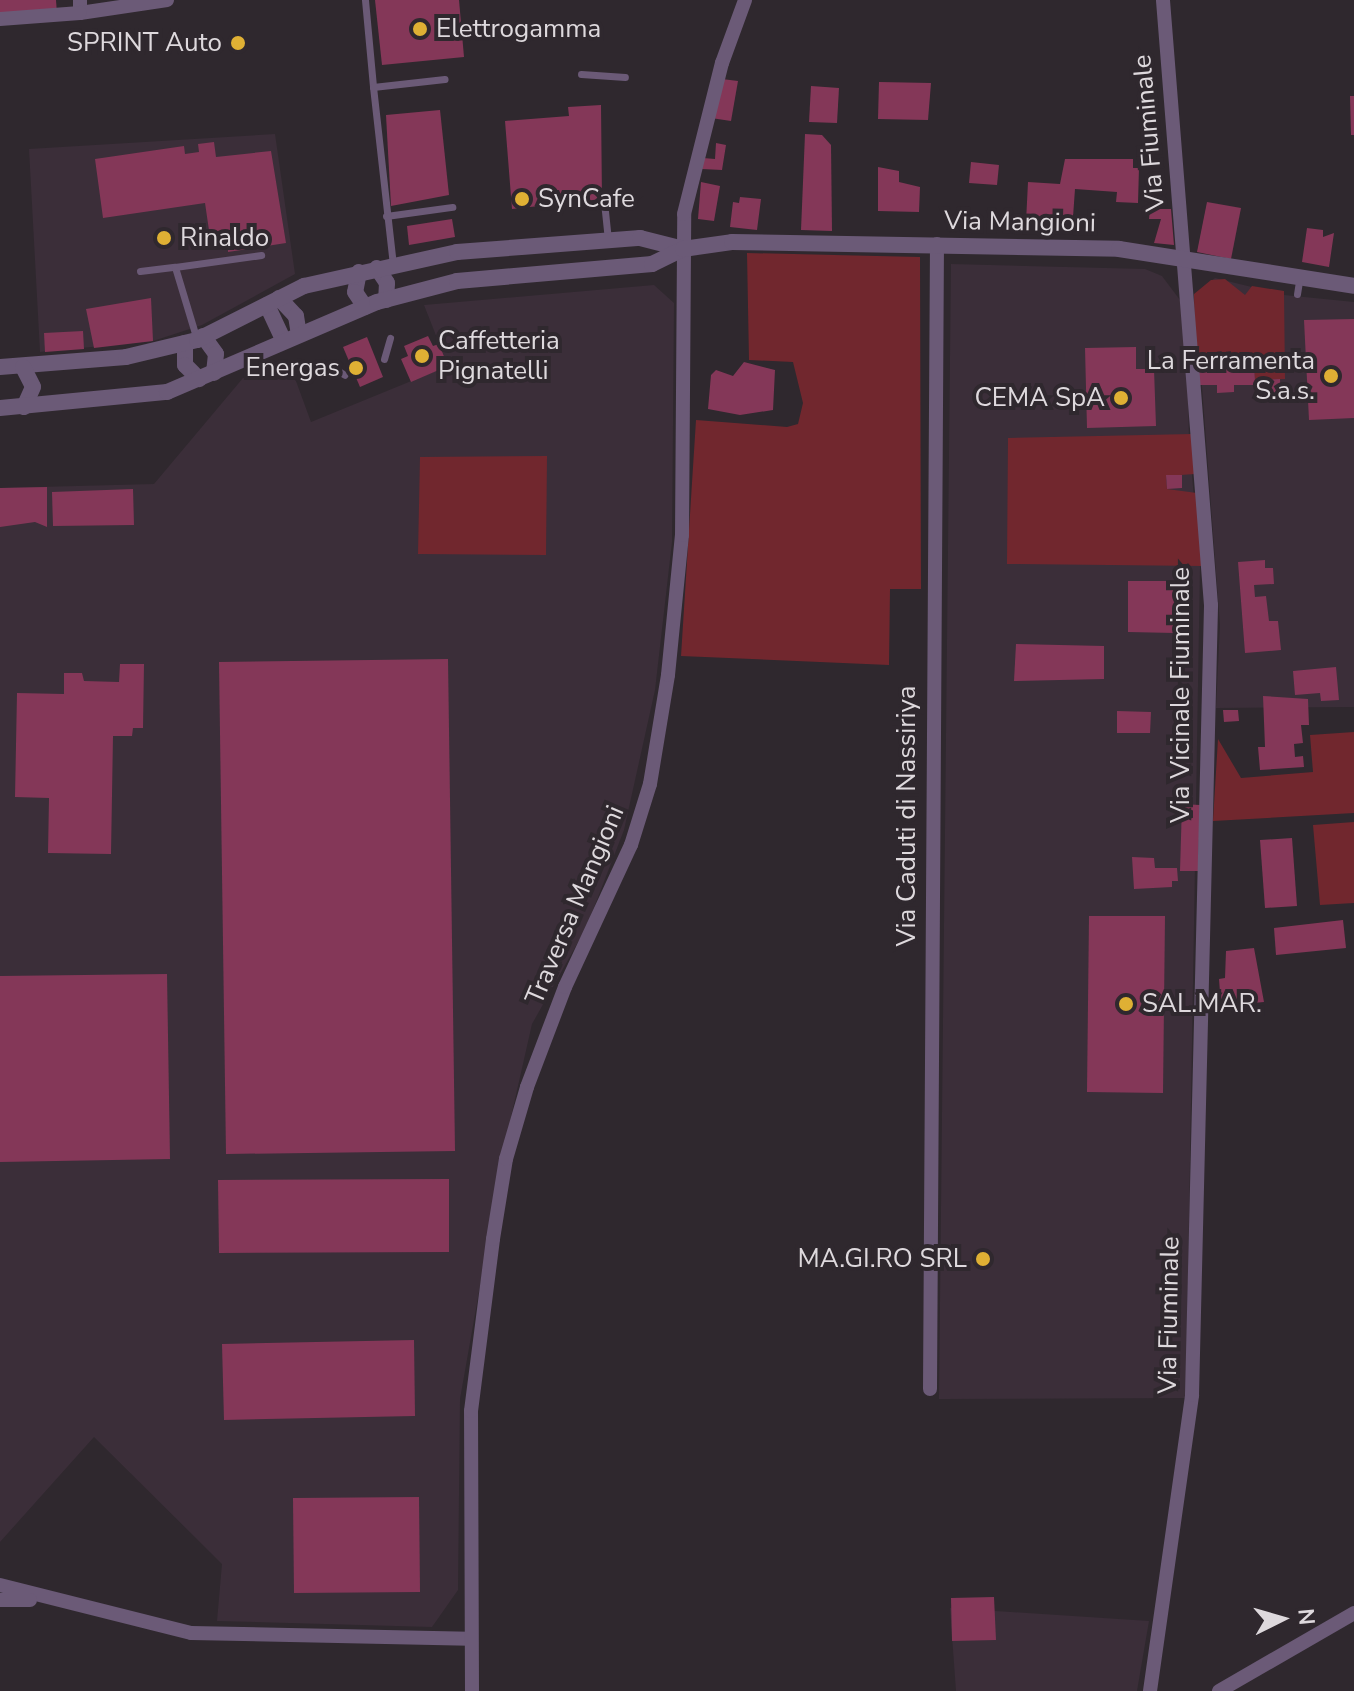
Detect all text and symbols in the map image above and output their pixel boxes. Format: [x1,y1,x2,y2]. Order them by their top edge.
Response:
place label: Elettrogamma [436,13,601,45]
marker: Elettrogamma [411,20,429,38]
place label: SPRINT Auto [67,27,222,59]
marker: SPRINT Auto [229,34,247,52]
street label: Via Fiuminale [1127,53,1171,213]
place label: SynCafe [538,183,635,215]
marker: SynCafe [513,190,531,208]
street label: Via Mangioni [944,205,1096,239]
place label: Rinaldo [180,222,269,254]
marker: Rinaldo [155,229,173,247]
place label: Caffetteria Pignatelli [438,325,560,386]
place label: La Ferramenta S.a.s. [1147,345,1315,406]
marker: Caffetteria Pignatelli [413,347,431,365]
place label: Energas [246,352,340,384]
marker: Energas [347,359,365,377]
marker: La Ferramenta S.a.s. [1322,367,1340,385]
place label: CEMA SpA [974,382,1105,414]
marker: CEMA SpA [1112,389,1130,407]
street label: Via Vicinale Fiuminale [1165,567,1197,823]
street label: Via Caduti di Nassiriya [891,686,923,946]
street label: Traversa Mangioni [519,801,631,1009]
place label: SAL.MAR. [1142,988,1262,1020]
marker: SAL.MAR. [1117,995,1135,1013]
street label: Via Fiuminale [1152,1236,1186,1394]
place label: MA.GI.RO SRL [797,1243,967,1275]
marker: MA.GI.RO SRL [974,1250,992,1268]
north arrow [1242,1579,1322,1659]
text: N [1290,1607,1322,1626]

